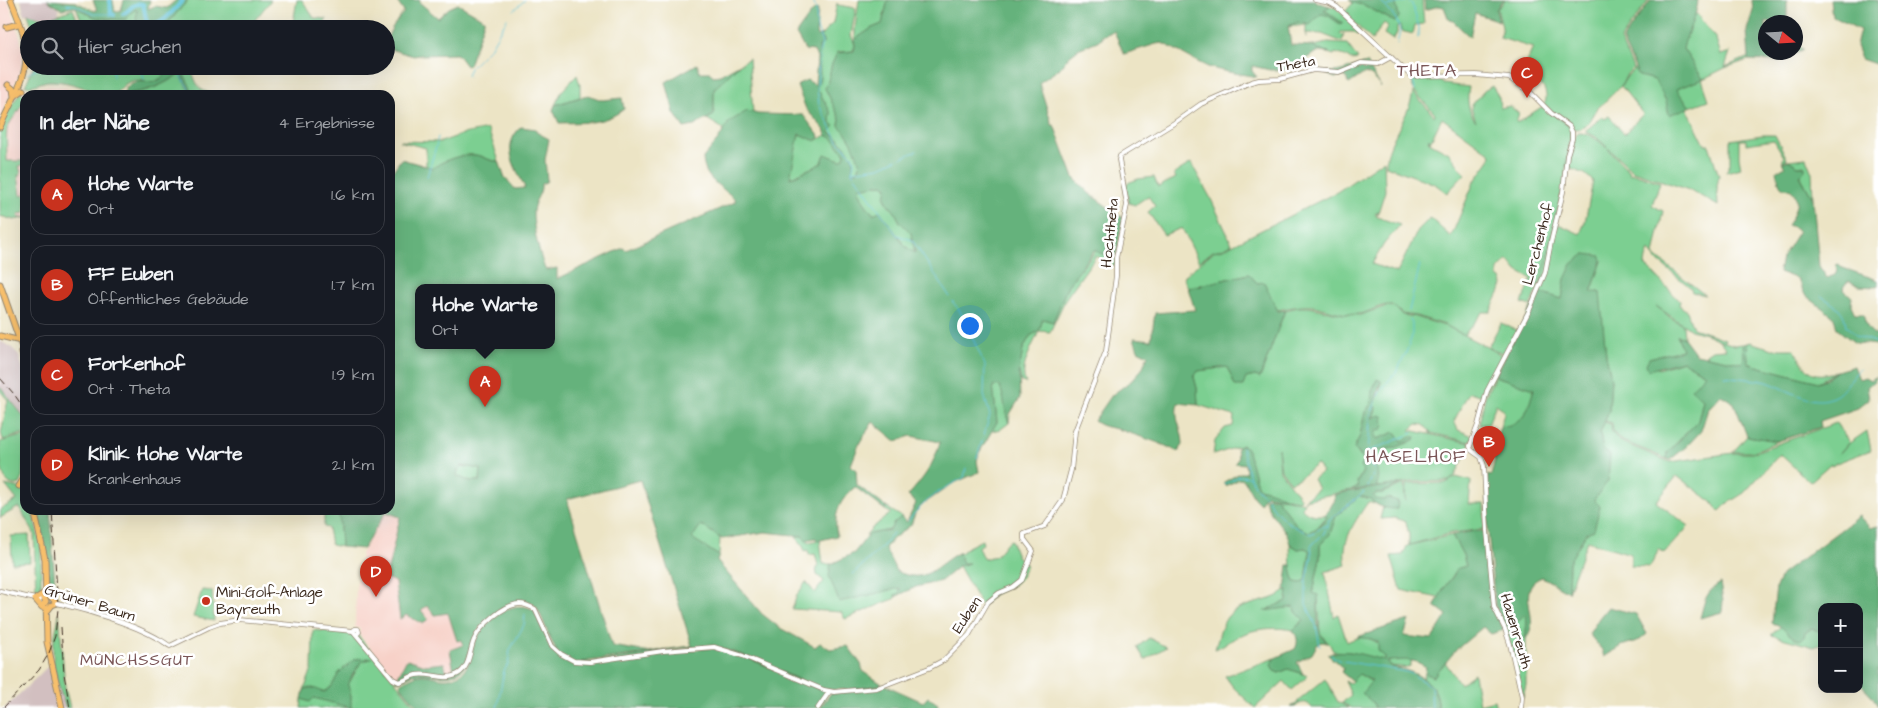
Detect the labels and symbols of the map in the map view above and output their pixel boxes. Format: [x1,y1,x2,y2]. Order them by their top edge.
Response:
north arrow [1758,15,1803,60]
street label: Theta [1275,50,1317,78]
pin: C [1511,57,1543,98]
district label: THETA [1397,58,1457,83]
street label: Hochtheta [1096,197,1124,269]
street label: Lerchenhof [1517,201,1559,287]
your location [957,313,983,339]
pin: A [469,366,501,407]
pin: B [1473,426,1505,467]
district label: HASELHOF [1366,444,1466,469]
pin: D [360,556,392,597]
street label: Grüner Baum [42,579,138,627]
place label: Mini-Golf-Anlage Bayreuth [216,582,323,621]
street label: Hauenreuth [1495,591,1538,672]
street label: Euben [947,592,987,638]
marker: Mini-Golf-Anlage Bayreuth [200,595,212,607]
district label: MÜNCHSSGUT [80,649,194,671]

